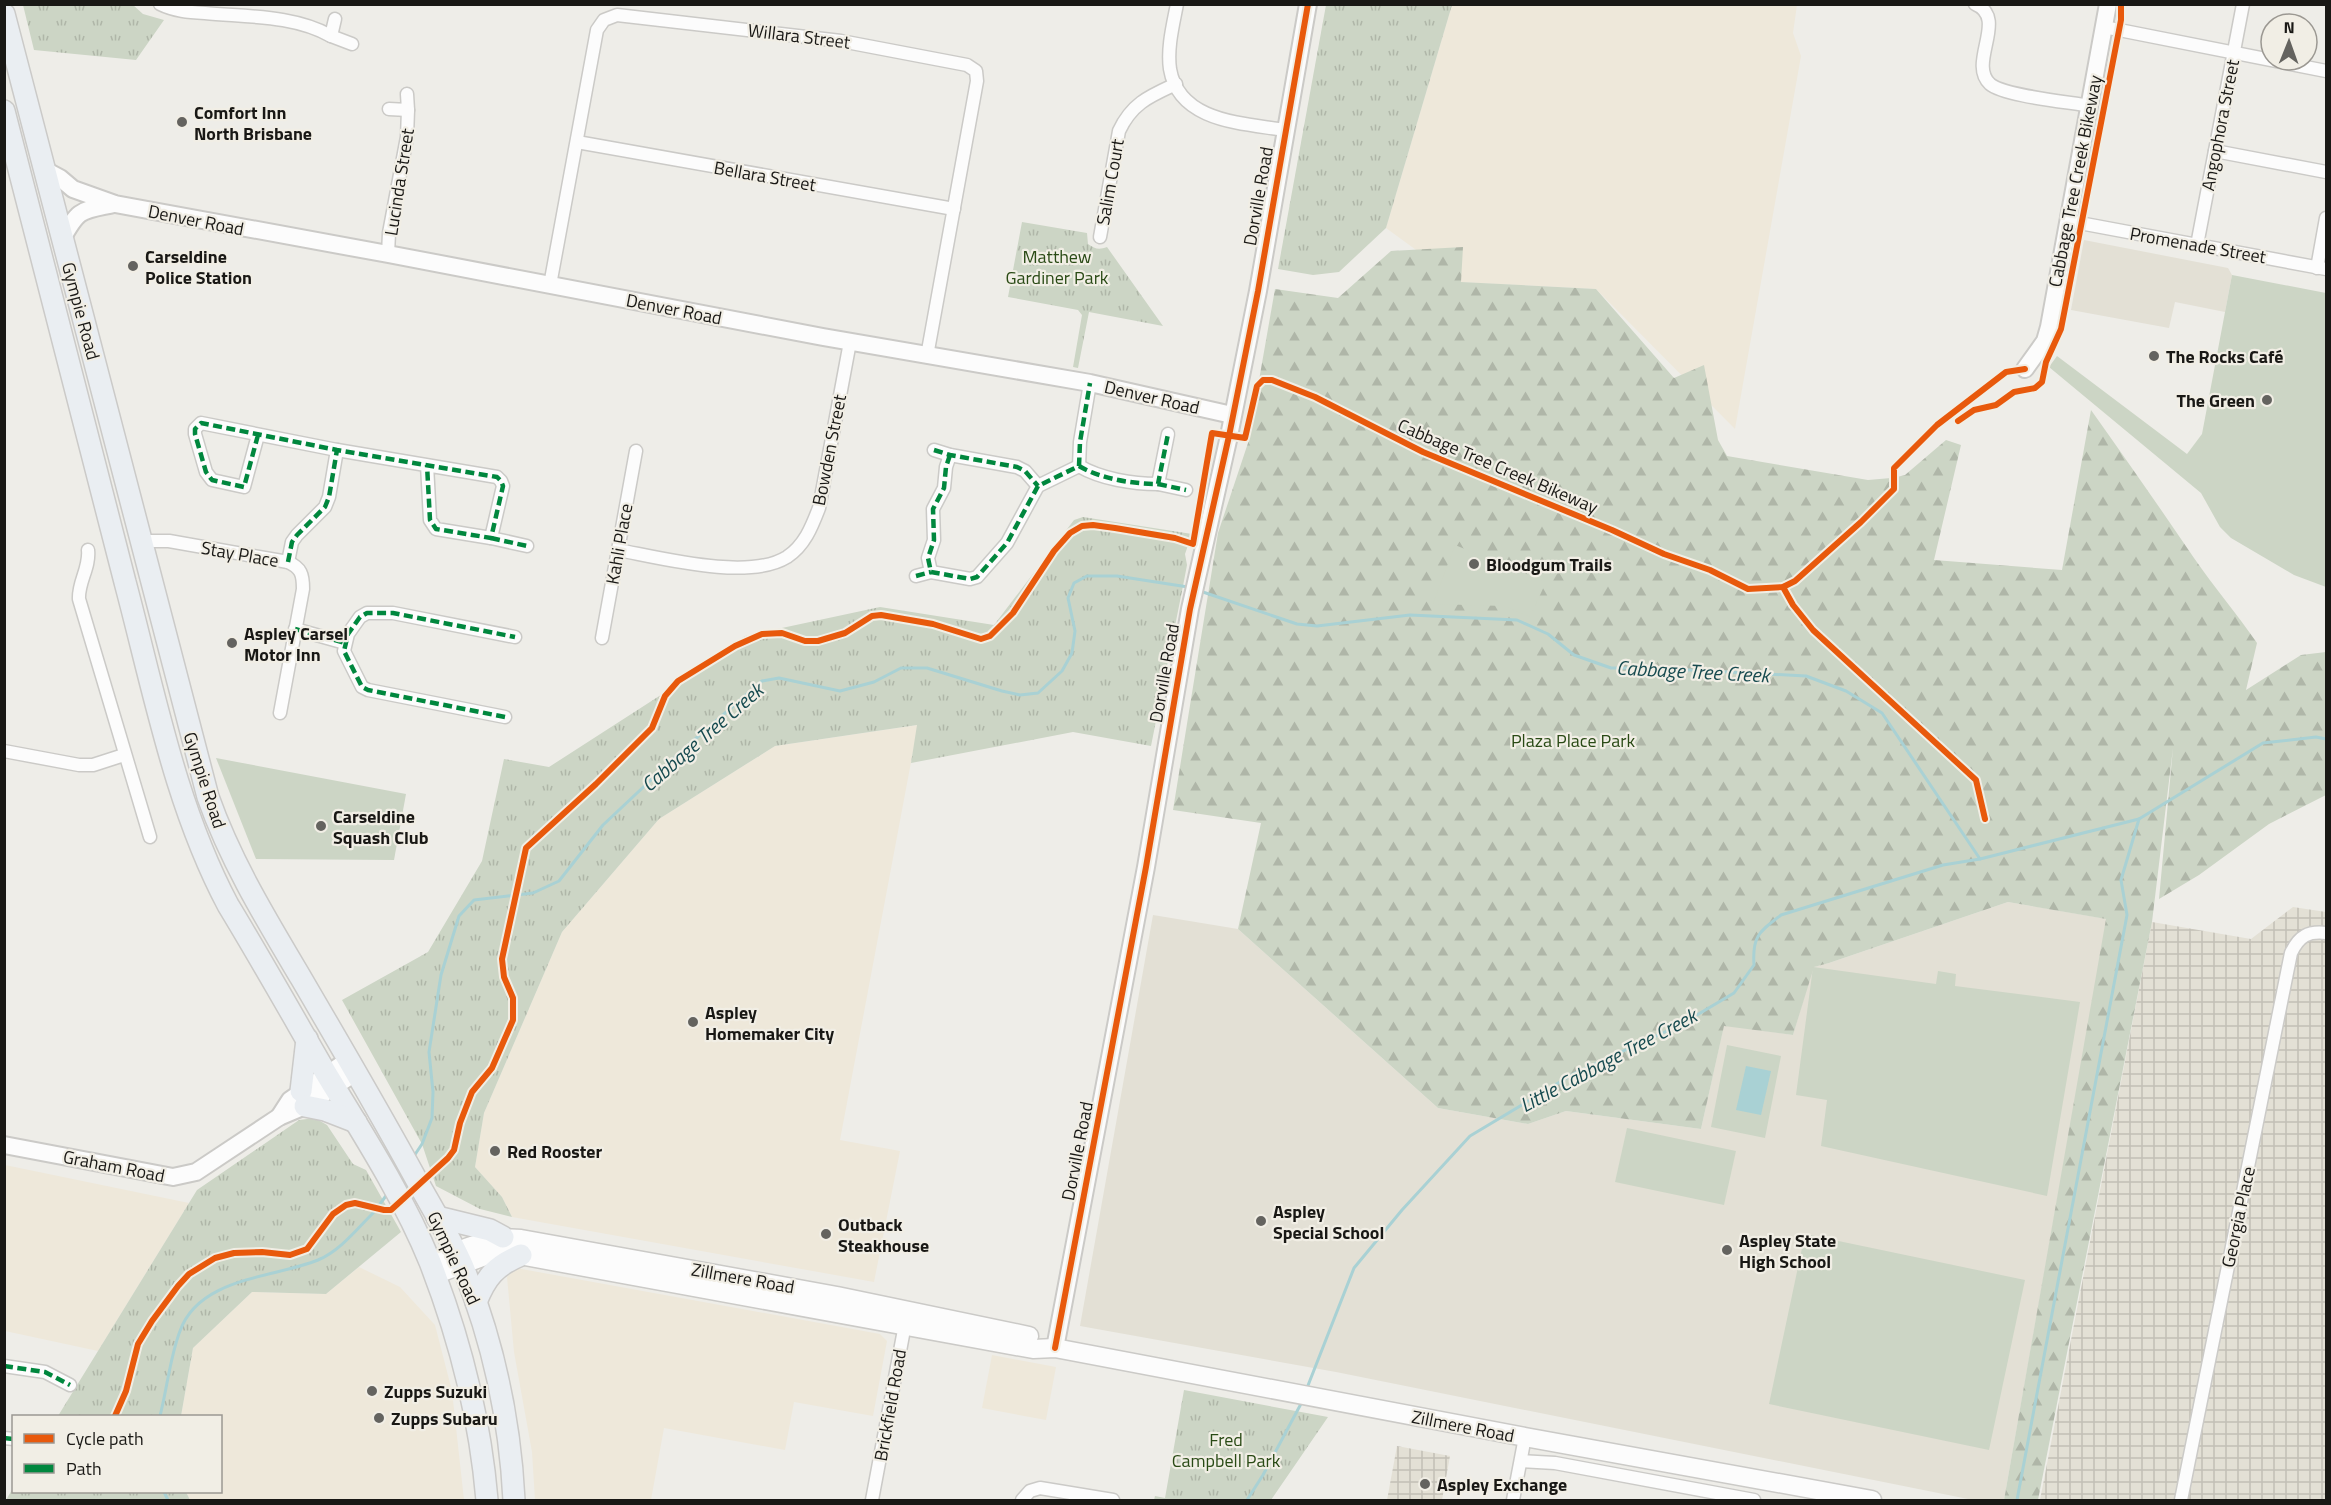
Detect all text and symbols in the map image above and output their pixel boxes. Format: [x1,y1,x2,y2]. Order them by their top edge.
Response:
north arrow [2259,12,2319,72]
text: N [2284,15,2295,39]
street label: Willara Street [746,16,852,56]
street label: Angophora Street [2194,56,2246,193]
street label: Cabbage Tree Creek Bikeway [2041,72,2109,289]
place label: Comfort Inn North Brisbane [194,99,312,147]
marker: Comfort Inn North Brisbane [175,115,189,129]
street label: Lucinda Street [377,126,421,238]
street label: Salim Court [1089,136,1131,227]
street label: Dorville Road [1236,144,1280,248]
street label: Bellara Street [712,154,819,198]
street label: Denver Road [146,197,246,243]
street label: Promenade Street [2128,220,2269,270]
place label: Carseldine Police Station [145,243,252,291]
park label: Matthew Gardiner Park [1006,243,1109,291]
street label: Gympie Road [55,259,107,363]
marker: Carseldine Police Station [126,259,140,273]
street label: Denver Road [624,286,724,332]
place label: The Rocks Café [2166,343,2283,370]
marker: The Rocks Café [2147,349,2161,363]
street label: Denver Road [1102,373,1202,421]
place label: The Green [2176,387,2255,414]
street label: Bowden Street [805,391,853,508]
marker: The Green [2260,393,2274,407]
street label: Cabbage Tree Creek Bikeway [1394,411,1603,521]
street label: Kahli Place [599,501,639,587]
street label: Stay Place [199,534,281,574]
place label: Bloodgum Trails [1486,551,1612,578]
marker: Bloodgum Trails [1467,557,1481,571]
place label: Aspley Carsel Motor Inn [244,620,348,668]
street label: Dorville Road [1142,621,1186,725]
marker: Aspley Carsel Motor Inn [225,636,239,650]
water label: Cabbage Tree Creek [1616,652,1772,691]
water label: Cabbage Tree Creek [634,674,772,799]
park label: Plaza Place Park [1511,727,1635,754]
street label: Gympie Road [177,728,233,832]
place label: Carseldine Squash Club [333,803,429,851]
marker: Carseldine Squash Club [314,819,328,833]
place label: Aspley Homemaker City [705,999,834,1047]
water label: Little Cabbage Tree Creek [1514,999,1704,1120]
marker: Aspley Homemaker City [686,1015,700,1029]
street label: Dorville Road [1054,1099,1100,1203]
place label: Red Rooster [507,1138,602,1165]
street label: Graham Road [61,1143,167,1189]
marker: Red Rooster [488,1144,502,1158]
street label: Georgia Place [2214,1164,2262,1270]
place label: Aspley Special School [1273,1198,1384,1246]
street label: Gympie Road [421,1207,487,1309]
place label: Outback Steakhouse [838,1211,929,1259]
marker: Aspley Special School [1254,1214,1268,1228]
marker: Outback Steakhouse [819,1227,833,1241]
place label: Aspley State High School [1739,1227,1836,1275]
marker: Aspley State High School [1720,1243,1734,1257]
street label: Zillmere Road [689,1256,797,1300]
street label: Brickfield Road [867,1347,913,1463]
place label: Zupps Suzuki [384,1378,487,1405]
marker: Zupps Suzuki [365,1384,379,1398]
street label: Zillmere Road [1409,1403,1517,1449]
place label: Zupps Subaru [391,1405,498,1432]
marker: Zupps Subaru [372,1411,386,1425]
legend [12,1415,222,1493]
text: Cycle path [66,1425,144,1452]
park label: Fred Campbell Park [1172,1426,1281,1474]
text: Path [66,1455,102,1482]
place label: Aspley Exchange [1437,1471,1567,1498]
marker: Aspley Exchange [1418,1477,1432,1491]

